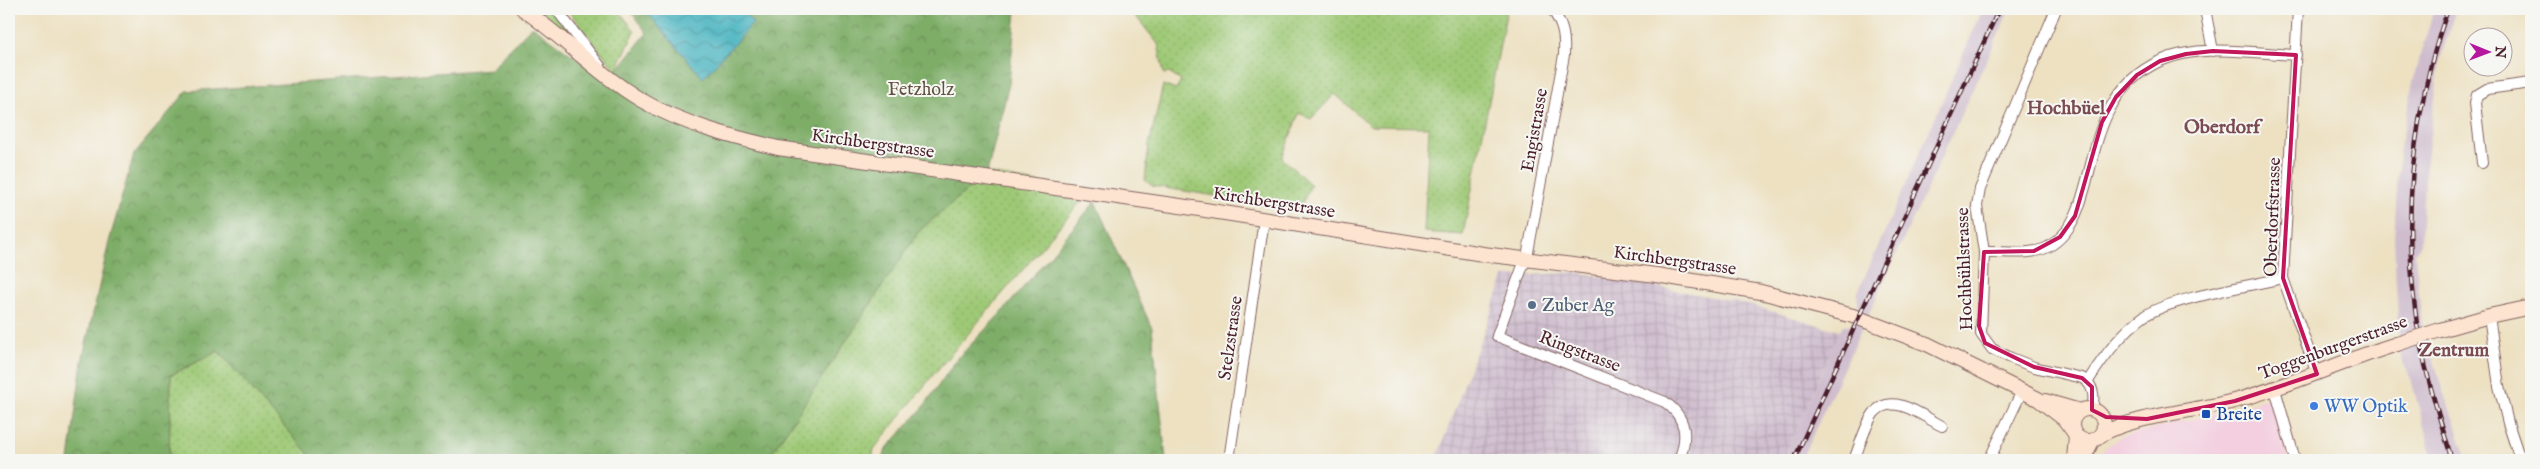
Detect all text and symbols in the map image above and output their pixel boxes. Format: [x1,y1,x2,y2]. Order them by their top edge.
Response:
north arrow [2462,28,2512,78]
text: N [2491,45,2509,58]
park label: Fetzholz [888,79,954,102]
street label: Engistrasse [1517,87,1554,174]
district label: Hochbüel [2027,97,2106,121]
district label: Oberdorf [2184,116,2263,140]
street label: Kirchbergstrasse [810,124,936,164]
street label: Oberdorfstrasse [2260,157,2287,277]
street label: Kirchbergstrasse [1211,182,1337,225]
street label: Hochbühlstrasse [1952,207,1979,331]
street label: Kirchbergstrasse [1612,241,1738,281]
street label: Stelzstrasse [1214,295,1249,382]
place label: Zuber Ag [1542,295,1615,318]
marker: Zuber Ag [1526,299,1538,311]
street label: Toggenburgerstrasse [2256,311,2411,386]
street label: Ringstrasse [1535,326,1624,378]
district label: Zentrum [2419,339,2489,363]
place label: WW Optik [2324,396,2408,419]
marker: WW Optik [2308,400,2320,412]
place label: Breite [2216,404,2262,427]
marker: Breite [2200,408,2212,420]

